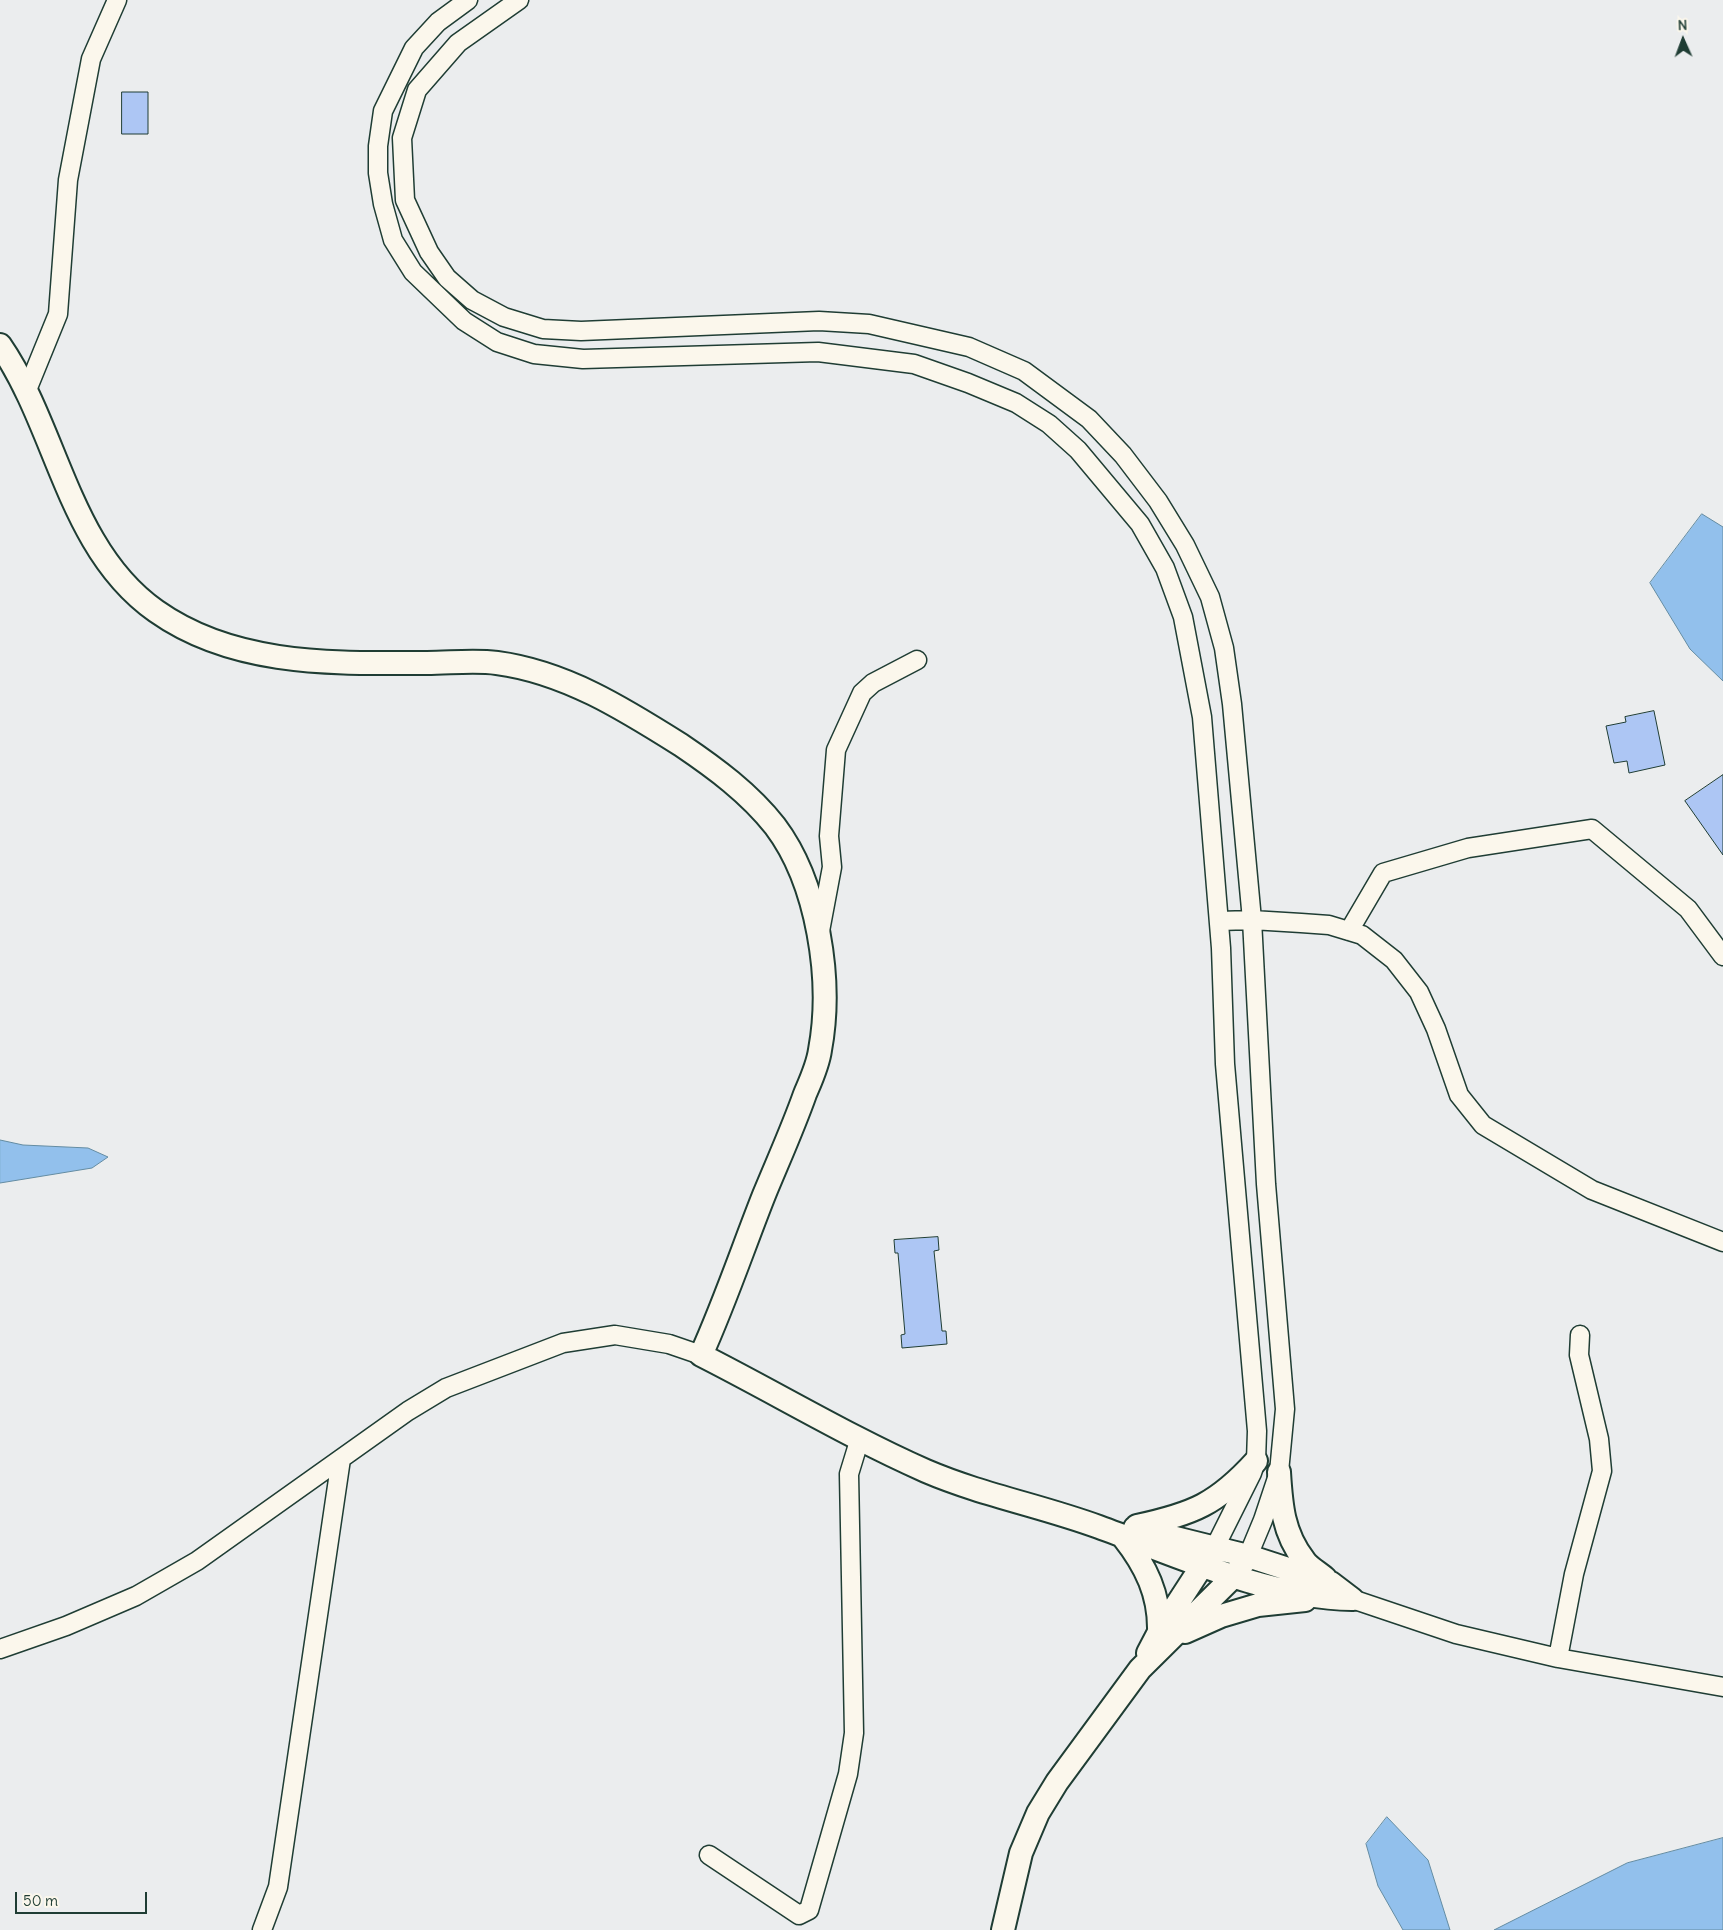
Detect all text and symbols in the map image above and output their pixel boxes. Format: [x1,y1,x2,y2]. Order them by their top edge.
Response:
north arrow [1658,15,1708,65]
text: N [1677,16,1688,34]
scale bar [18,1882,150,1914]
text: 50 m [23,1891,58,1910]

